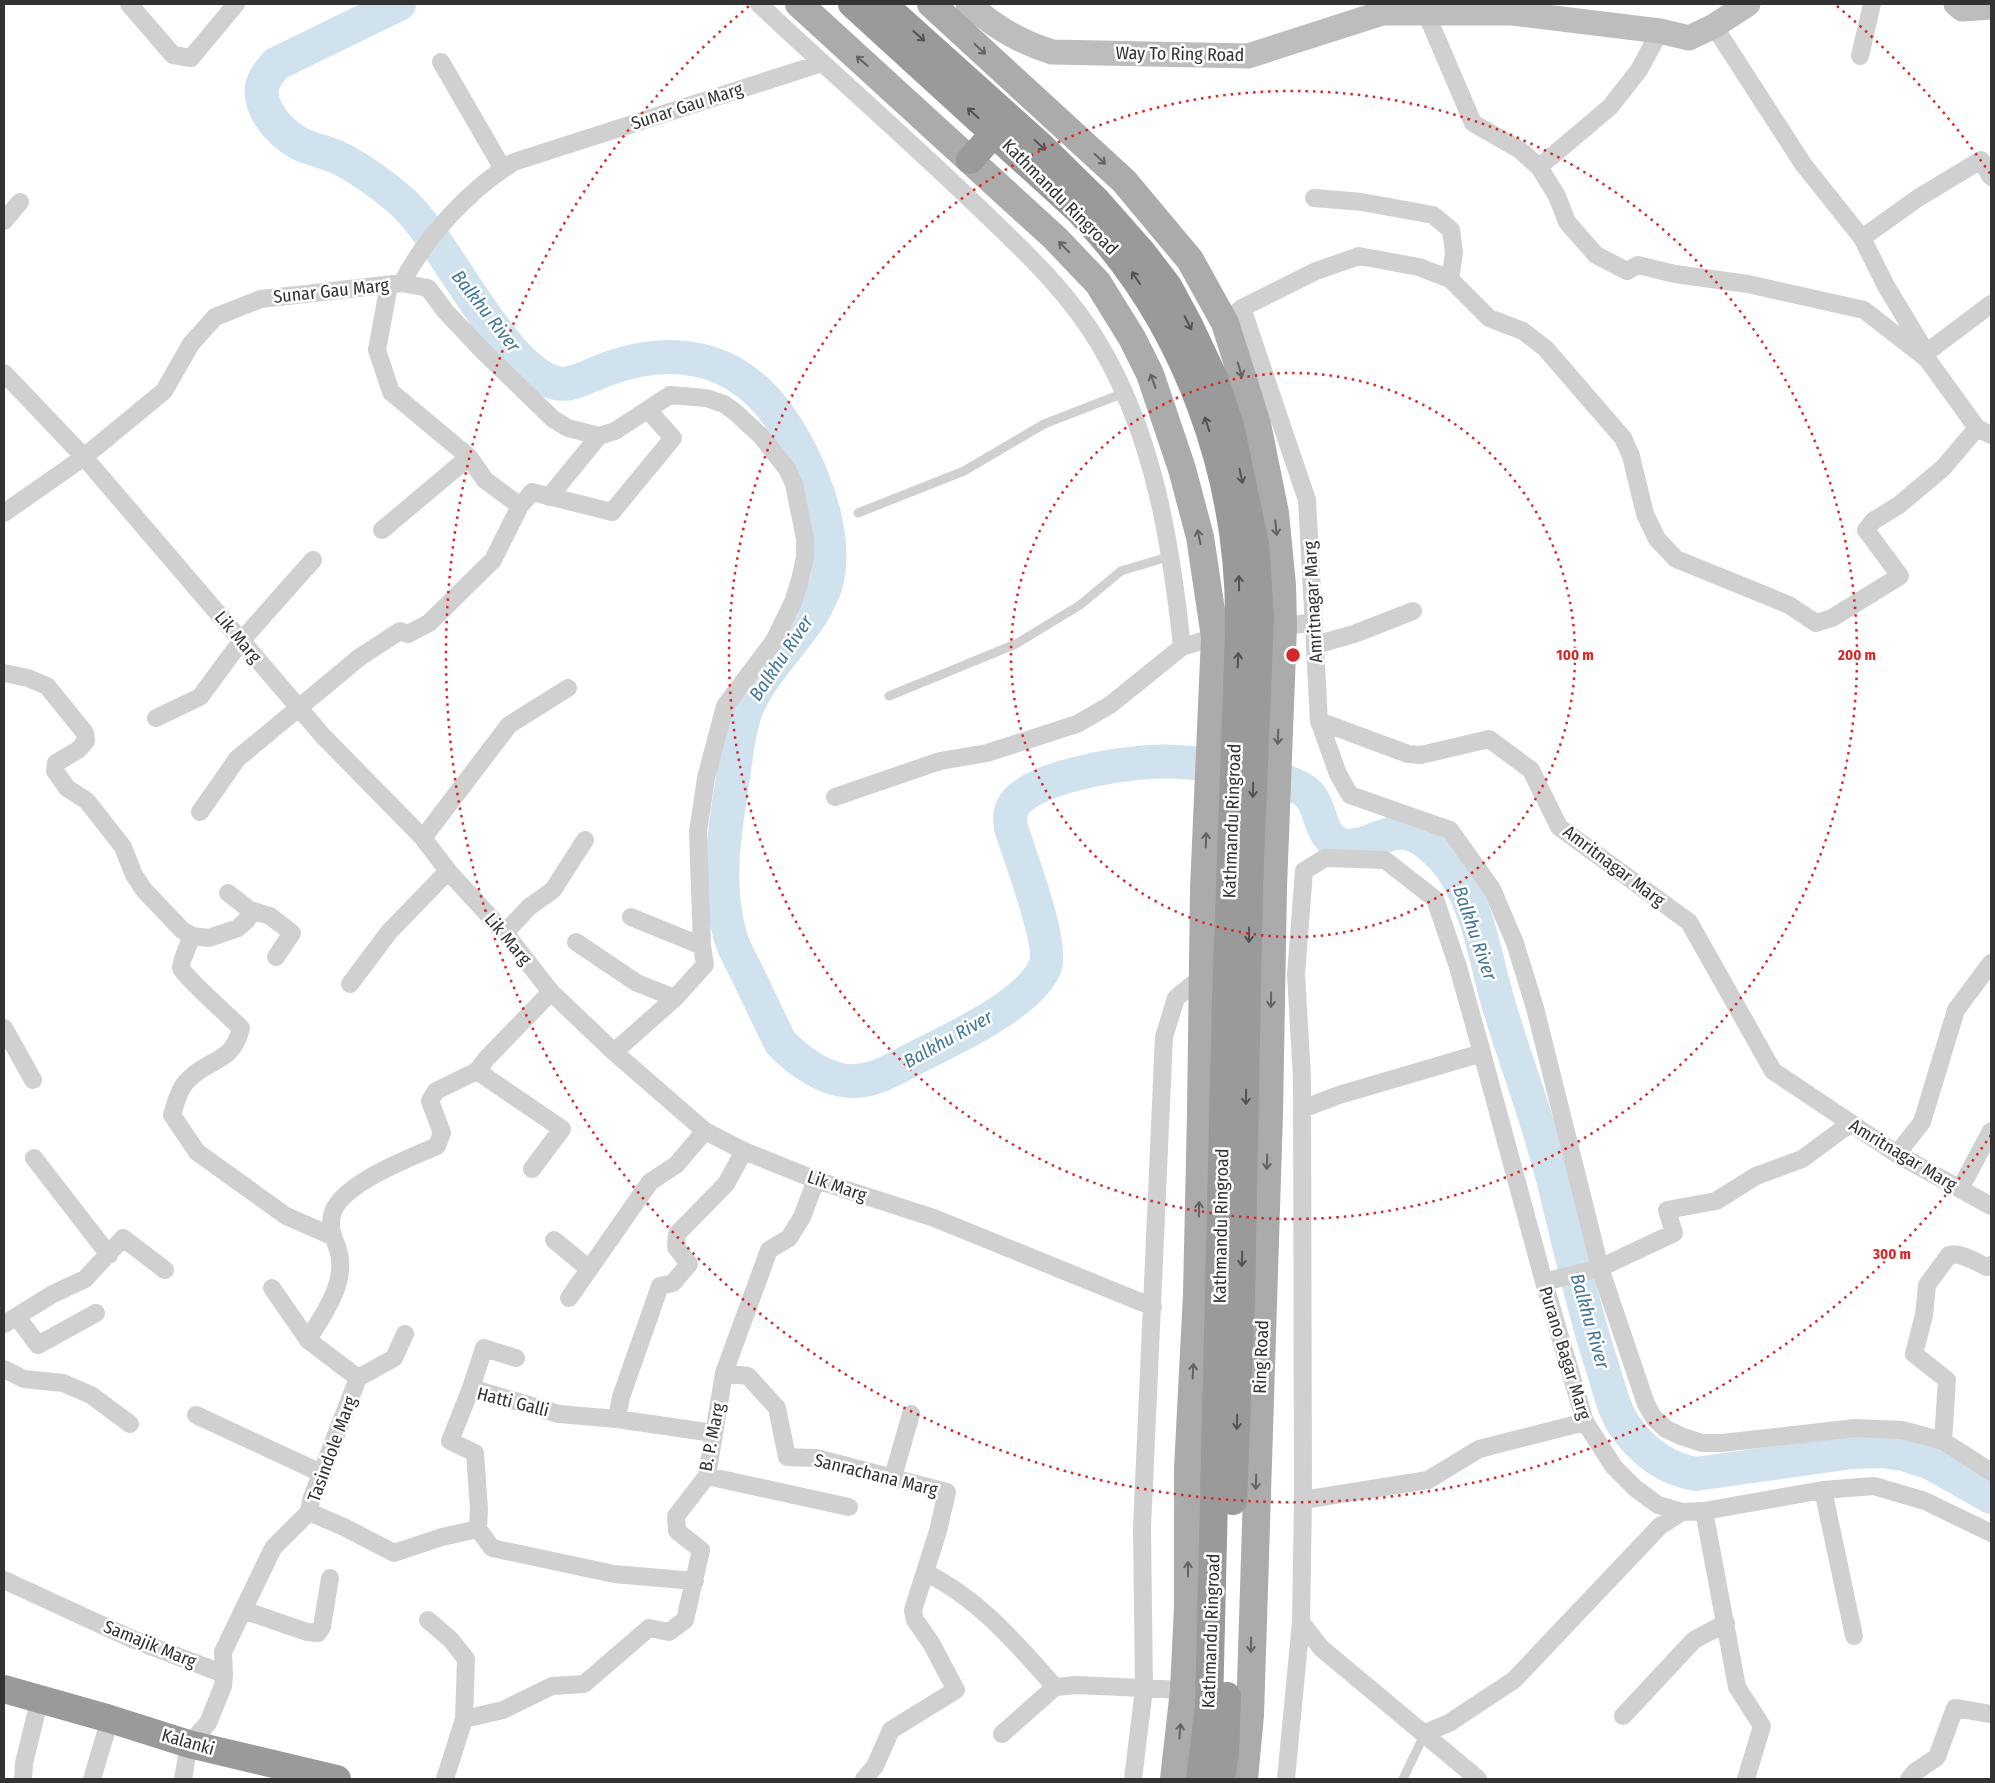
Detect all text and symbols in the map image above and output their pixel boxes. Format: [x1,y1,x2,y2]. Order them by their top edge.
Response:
one-way arrow [913,30,926,42]
street label: Way To Ring Road [1115,42,1245,66]
one-way arrow [974,43,986,55]
one-way arrow [856,55,869,67]
street label: Sunar Gau Marg [628,77,746,134]
one-way arrow [967,108,980,119]
street label: Kathmandu Ringroad [997,134,1123,260]
one-way arrow [1033,139,1046,151]
one-way arrow [1093,153,1106,164]
one-way arrow [1058,242,1070,254]
water label: Balkhu River [447,265,526,358]
one-way arrow [1131,272,1141,286]
street label: Sunar Gau Marg [272,274,390,308]
one-way arrow [1184,315,1193,330]
one-way arrow [1235,361,1245,377]
one-way arrow [1148,374,1157,390]
one-way arrow [1202,416,1212,432]
one-way arrow [1237,467,1246,483]
one-way arrow [1271,519,1281,535]
one-way arrow [1194,529,1203,545]
street label: Amritnagar Marg [1299,540,1327,663]
one-way arrow [1234,575,1244,592]
street label: Lik Marg [210,606,266,668]
water label: Balkhu River [744,610,819,705]
centre of rings [1284,646,1302,664]
text: 100 m [1556,646,1594,664]
text: 200 m [1837,646,1876,664]
one-way arrow [1233,653,1242,669]
one-way arrow [1274,729,1283,745]
street label: Kathmandu Ringroad [1218,743,1246,899]
one-way arrow [1249,782,1258,798]
street label: Amritnagar Marg [1559,821,1670,912]
one-way arrow [1201,833,1210,849]
water label: Balkhu River [1448,883,1502,984]
street label: Lik Marg [480,908,536,970]
one-way arrow [1244,926,1253,942]
one-way arrow [1267,992,1276,1008]
water label: Balkhu River [900,1005,998,1073]
one-way arrow [1241,1088,1251,1105]
street label: Amritnagar Marg [1845,1114,1961,1196]
street label: Kathmandu Ringroad [1209,1148,1233,1304]
one-way arrow [1263,1154,1272,1170]
street label: Lik Marg [804,1166,870,1207]
one-way arrow [1194,1201,1204,1218]
text: 300 m [1872,1245,1911,1263]
one-way arrow [1237,1251,1247,1267]
water label: Balkhu River [1565,1271,1615,1373]
street label: Purano Bagar Marg [1534,1284,1596,1423]
street label: Ring Road [1249,1320,1273,1394]
one-way arrow [1189,1364,1198,1380]
street label: Hatti Galli [475,1382,551,1422]
street label: Tasindole Marg [303,1393,361,1505]
street label: B. P. Marg [695,1400,730,1473]
one-way arrow [1232,1414,1241,1430]
street label: Sanrachana Marg [812,1449,941,1501]
one-way arrow [1252,1474,1261,1490]
street label: Kathmandu Ringroad [1197,1553,1225,1709]
one-way arrow [1183,1561,1193,1577]
street label: Samajik Marg [100,1615,200,1673]
one-way arrow [1247,1636,1256,1652]
one-way arrow [1176,1723,1185,1739]
street label: Kalanki [159,1724,217,1760]

